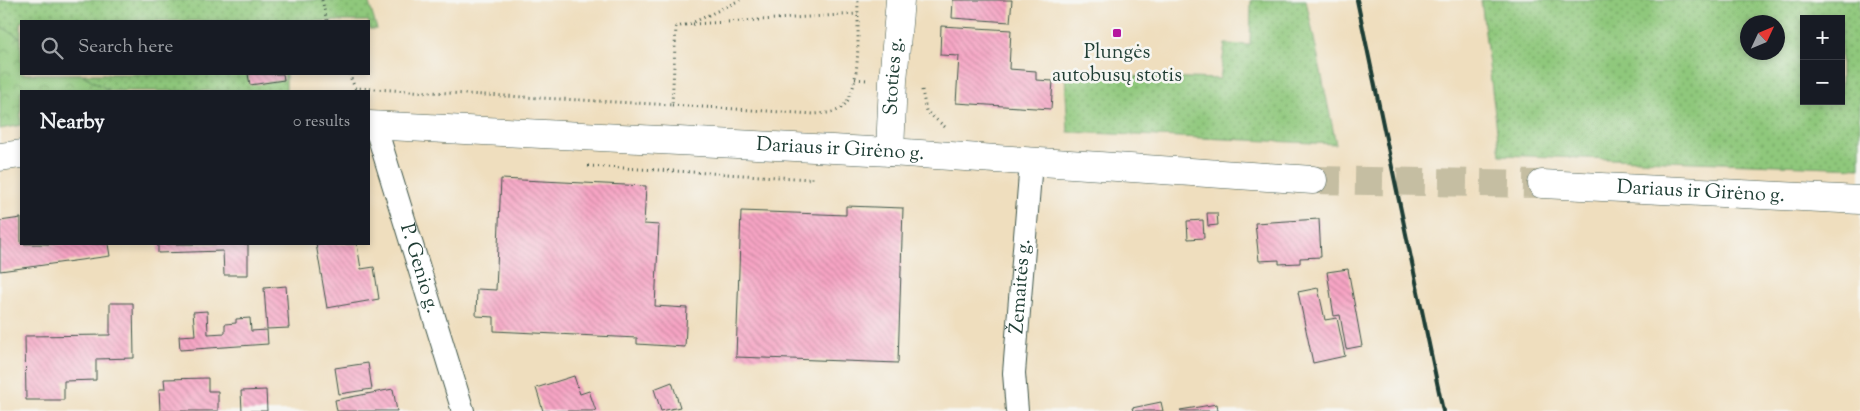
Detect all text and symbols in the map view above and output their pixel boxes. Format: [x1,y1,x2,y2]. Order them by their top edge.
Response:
north arrow [1740,15,1785,60]
map controls [1800,15,1845,105]
button: + [1800,15,1845,60]
search box [20,20,370,75]
marker: Plungės autobusų stotis [1111,27,1123,39]
icon: search [38,34,66,62]
text: Search here [78,34,173,61]
street label: Stoties g. [877,36,911,116]
place label: Plungės autobusų stotis [1052,39,1182,91]
button: − [1800,60,1845,105]
text: Nearby [40,108,105,138]
text: 0 results [293,111,350,134]
street label: Dariaus ir Girėno g. [756,131,925,169]
street label: Dariaus ir Girėno g. [1616,173,1786,211]
street label: P. Genio g. [392,220,447,317]
street label: Žemaitės g. [1003,238,1039,335]

